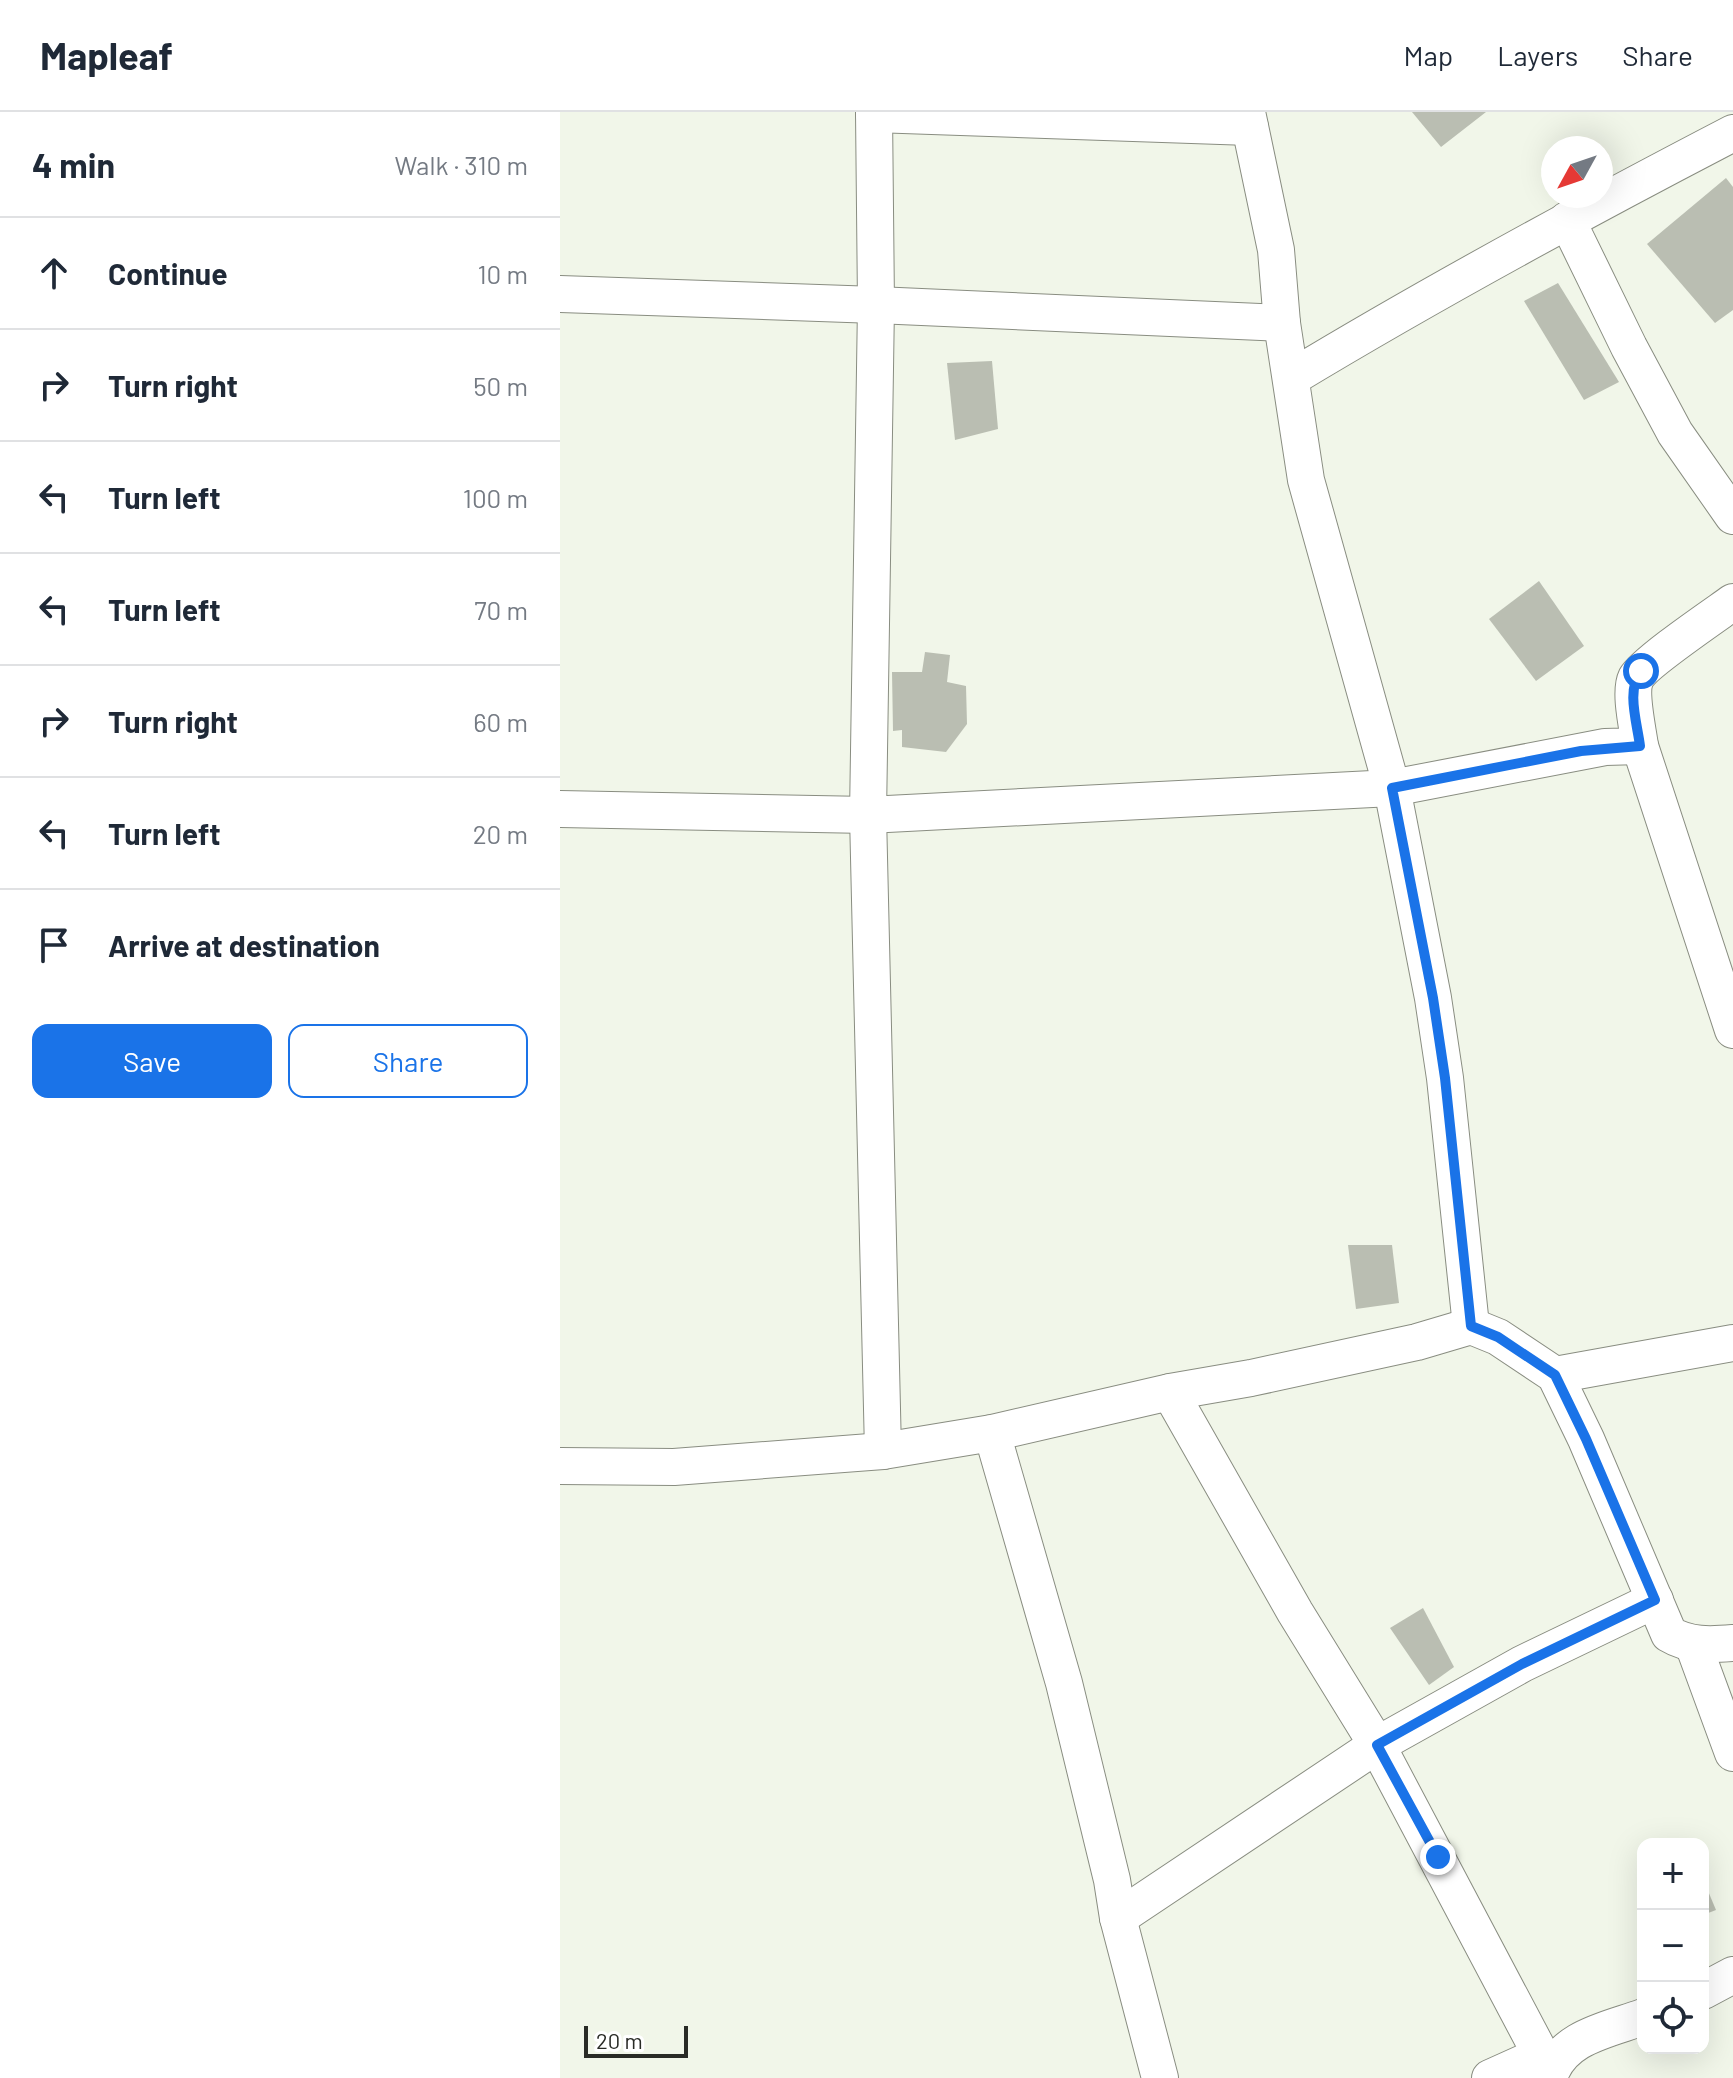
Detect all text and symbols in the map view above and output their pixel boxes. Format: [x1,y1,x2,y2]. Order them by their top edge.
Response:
text: Mapleaf [40,32,173,78]
text: Map [1403,38,1453,72]
text: Layers [1497,38,1578,72]
text: Share [1622,38,1693,72]
north arrow [1541,136,1613,208]
text: 4 min [32,144,115,185]
text: Walk · 310 m [395,149,528,180]
icon: ahead [32,251,76,295]
text: Continue [108,255,228,291]
text: 10 m [478,258,528,289]
icon: right [32,363,76,407]
text: Turn right [108,367,238,403]
text: 50 m [473,370,528,401]
icon: left [32,475,76,519]
text: Turn left [108,479,221,515]
text: 100 m [463,482,528,513]
icon: left [32,587,76,631]
text: Turn left [108,591,221,627]
text: 70 m [474,594,528,625]
route start [1623,653,1659,689]
icon: right [32,699,76,743]
text: Turn right [108,703,238,739]
text: 60 m [473,706,528,737]
icon: left [32,811,76,855]
text: Turn left [108,815,221,851]
text: 20 m [473,818,528,849]
icon: arrive [32,923,76,967]
text: Arrive at destination [108,927,380,963]
button: Save [32,1024,272,1098]
button: Share [288,1024,528,1098]
map controls [1637,1838,1709,2054]
button: + [1637,1838,1709,1910]
route end [1420,1839,1456,1875]
button: − [1637,1910,1709,1982]
button: locate [1637,1982,1709,2054]
scale bar [584,2022,688,2058]
text: 20 m [596,2027,643,2053]

